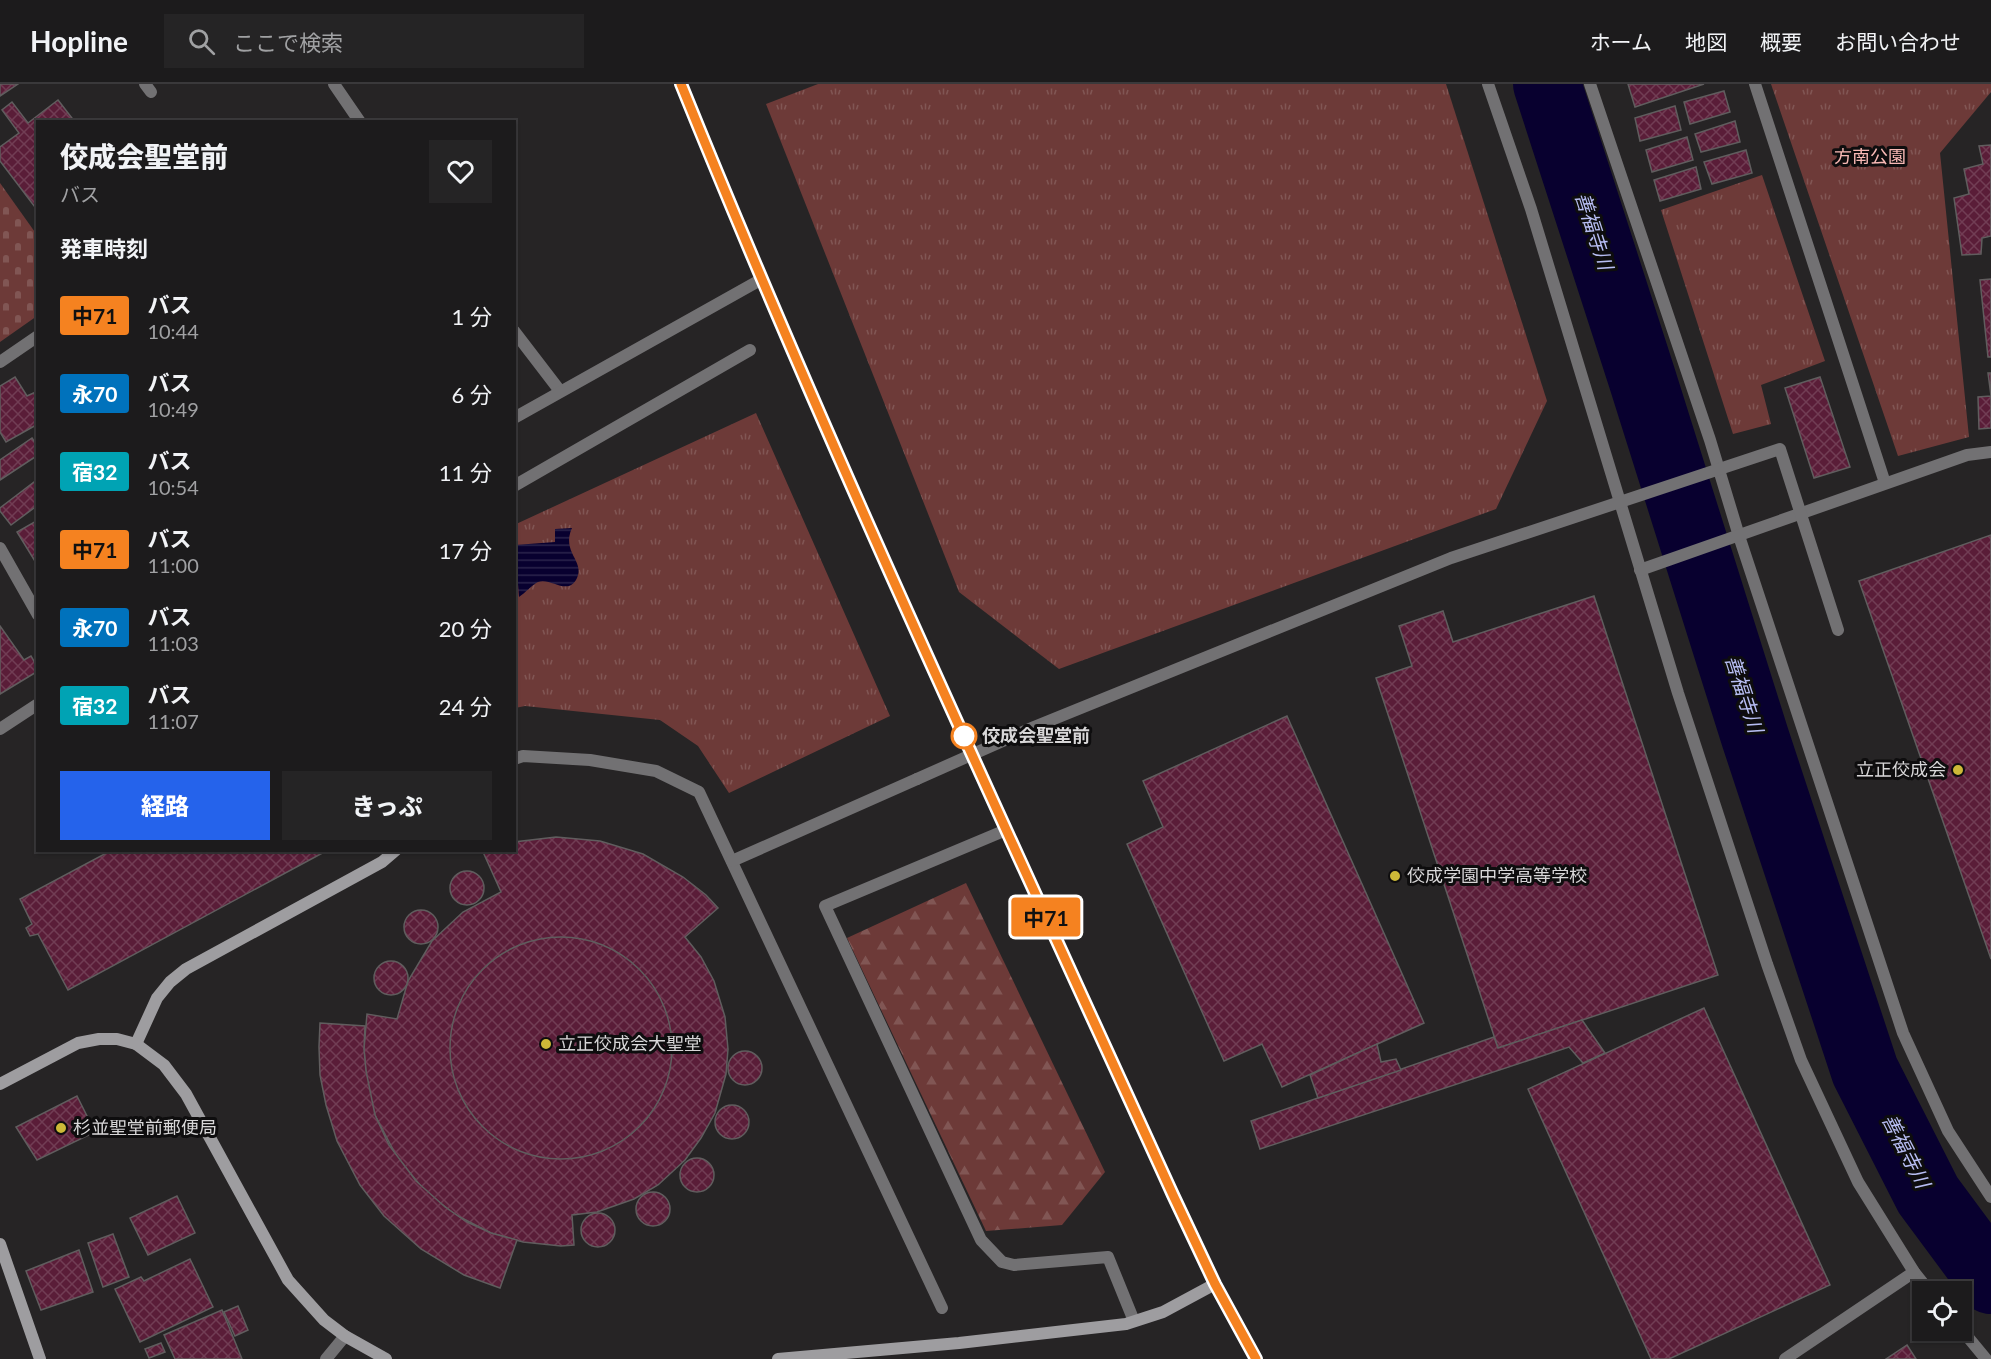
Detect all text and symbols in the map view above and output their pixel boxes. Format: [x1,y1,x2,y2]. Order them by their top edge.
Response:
search box [164,14,584,68]
text: Hopline [30,24,128,58]
icon: search [185,25,218,58]
text: ここで検索 [233,29,343,56]
text: ホーム [1590,29,1652,54]
text: 地図 [1685,29,1727,54]
text: 概要 [1760,29,1802,54]
text: お問い合わせ [1835,29,1961,54]
text: 佼成会聖堂前 [60,139,228,173]
button: heart [429,140,492,203]
park label: 方南公園 [1834,145,1906,167]
text: バス [60,182,100,206]
water label: 善福寺川 [1571,189,1619,274]
text: 発車時刻 [60,235,148,262]
text: バス [147,291,191,318]
text: 中71 [72,303,117,328]
text: 1 分 [452,303,492,330]
text: 10:44 [147,319,199,343]
text: バス [147,369,191,396]
text: 永70 [72,381,117,406]
text: 6 分 [452,381,492,408]
text: 10:49 [147,397,199,421]
text: バス [147,447,191,474]
text: 宿32 [72,459,117,484]
text: 11 分 [439,459,492,486]
text: 10:54 [147,475,199,499]
text: バス [147,525,191,552]
text: 中71 [72,537,117,562]
text: 17 分 [439,537,492,564]
text: 11:00 [147,553,199,577]
text: バス [147,603,191,630]
text: 永70 [72,615,117,640]
text: 20 分 [439,615,492,642]
text: 11:03 [147,631,199,655]
water label: 善福寺川 [1721,652,1769,737]
text: バス [147,681,191,708]
text: 宿32 [72,693,117,718]
text: 24 分 [439,693,492,720]
text: 11:07 [147,709,199,733]
marker: 佼成会聖堂前 [951,723,977,749]
place label: 佼成会聖堂前 [982,724,1090,746]
place label: 立正佼成会 [1856,758,1946,780]
marker: 立正佼成会 [1951,763,1965,777]
button: 経路 [60,771,270,840]
button: きっぷ [282,771,492,840]
place label: 佼成学園中学高等学校 [1407,864,1587,886]
marker: 佼成学園中学高等学校 [1388,869,1402,883]
line badge: 中71 [1012,898,1080,936]
text: 中71 [1023,905,1069,930]
place label: 立正佼成会大聖堂 [558,1032,702,1054]
marker: 立正佼成会大聖堂 [539,1037,553,1051]
water label: 善福寺川 [1878,1109,1937,1193]
place label: 杉並聖堂前郵便局 [73,1116,217,1138]
marker: 杉並聖堂前郵便局 [54,1121,68,1135]
map controls [1912,1281,1972,1341]
button: locate [1912,1281,1972,1341]

